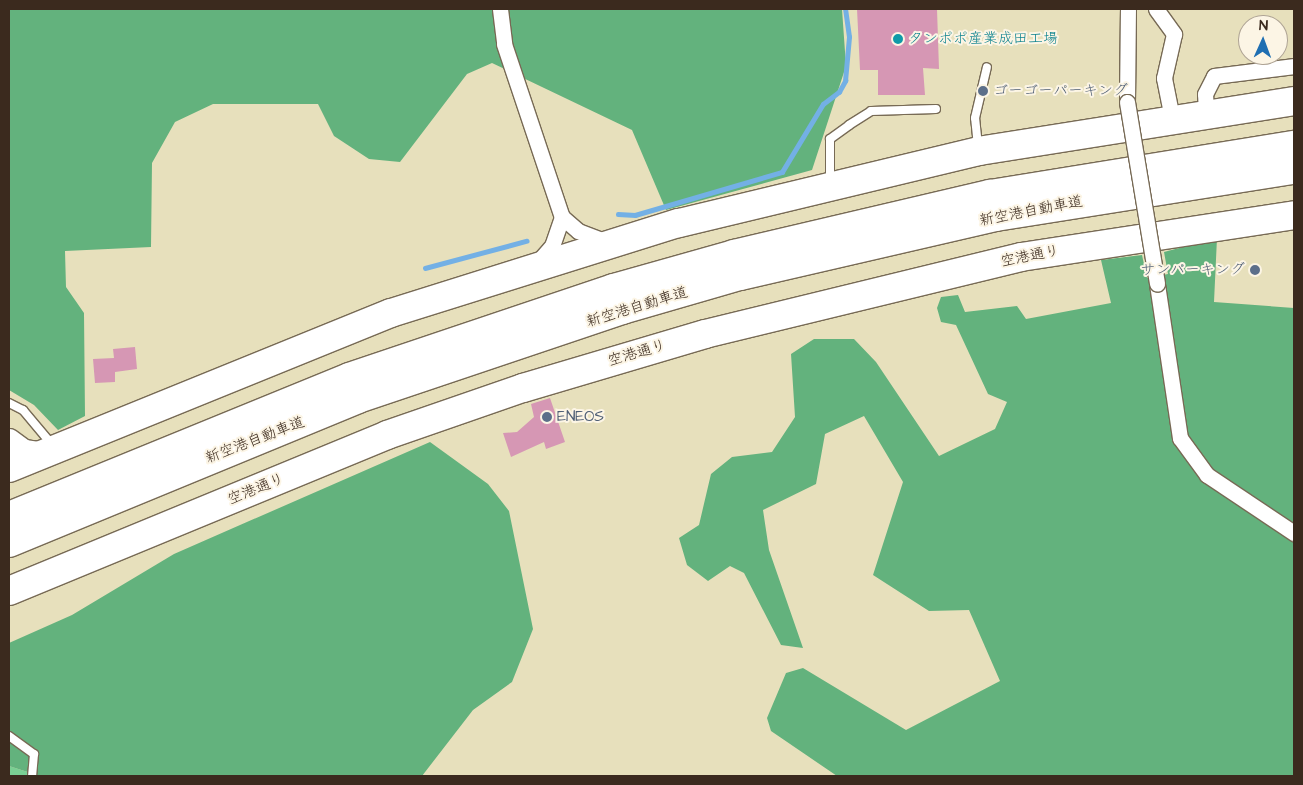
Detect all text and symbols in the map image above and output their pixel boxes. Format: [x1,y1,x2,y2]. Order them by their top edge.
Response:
north arrow [1238,15,1288,65]
text: N [1259,16,1268,36]
place label: タンポポ産業成田工場 [908,30,1058,48]
marker: タンポポ産業成田工場 [892,33,904,45]
place label: ゴーゴーパーキング [993,82,1128,100]
marker: ゴーゴーパーキング [977,85,989,97]
street label: 新空港自動車道 [978,192,1084,230]
street label: 空港通り [999,241,1061,271]
place label: サンパーキング [1140,261,1245,279]
marker: サンパーキング [1249,264,1261,276]
street label: 新空港自動車道 [584,283,690,331]
street label: 空港通り [606,336,668,370]
place label: ENEOS [557,408,604,426]
marker: ENEOS [541,411,553,423]
street label: 新空港自動車道 [203,413,307,467]
street label: 空港通り [225,469,287,509]

